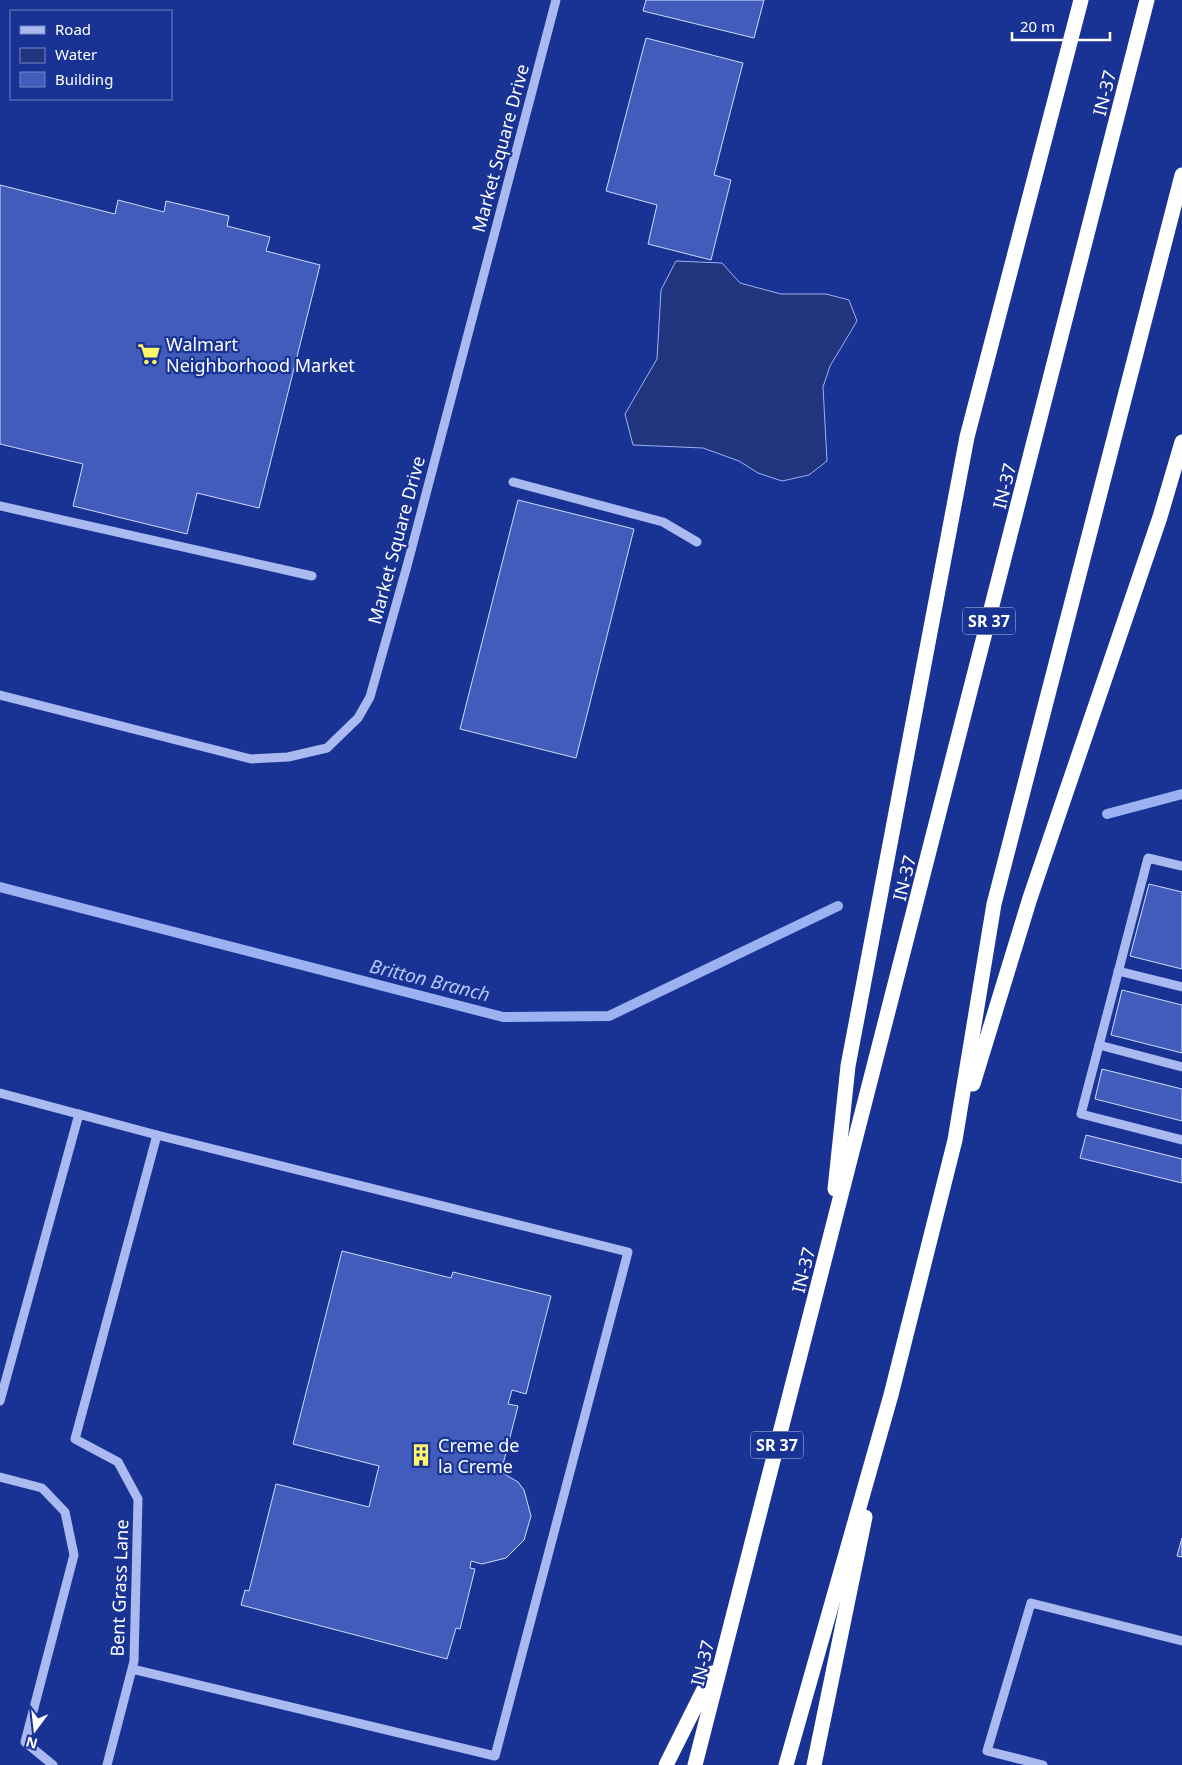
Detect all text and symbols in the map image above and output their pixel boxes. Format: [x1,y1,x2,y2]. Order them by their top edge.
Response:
legend [10,10,172,100]
scale bar [1012,10,1110,42]
text: 20 m [1020,16,1055,36]
text: Road [55,19,91,39]
text: Water [55,44,97,64]
street label: Market Square Drive [466,61,534,235]
street label: IN-37 [1087,68,1121,118]
text: Building [55,69,113,89]
place label: Walmart Neighborhood Market [166,332,355,377]
supermarket icon: Walmart Neighborhood Market [136,341,162,367]
street label: Market Square Drive [362,453,430,627]
street label: IN-37 [987,461,1021,511]
road number: SR 37 [963,608,1015,634]
street label: IN-37 [887,853,921,903]
water label: Britton Branch [367,952,493,1008]
street label: IN-37 [786,1245,820,1295]
road number: SR 37 [751,1432,803,1458]
place label: Creme de la Creme [438,1433,520,1478]
building icon: Creme de la Creme [408,1442,434,1468]
street label: Bent Grass Lane [105,1519,133,1657]
street label: IN-37 [685,1638,719,1688]
north arrow [10,1705,60,1755]
text: N [24,1732,39,1754]

